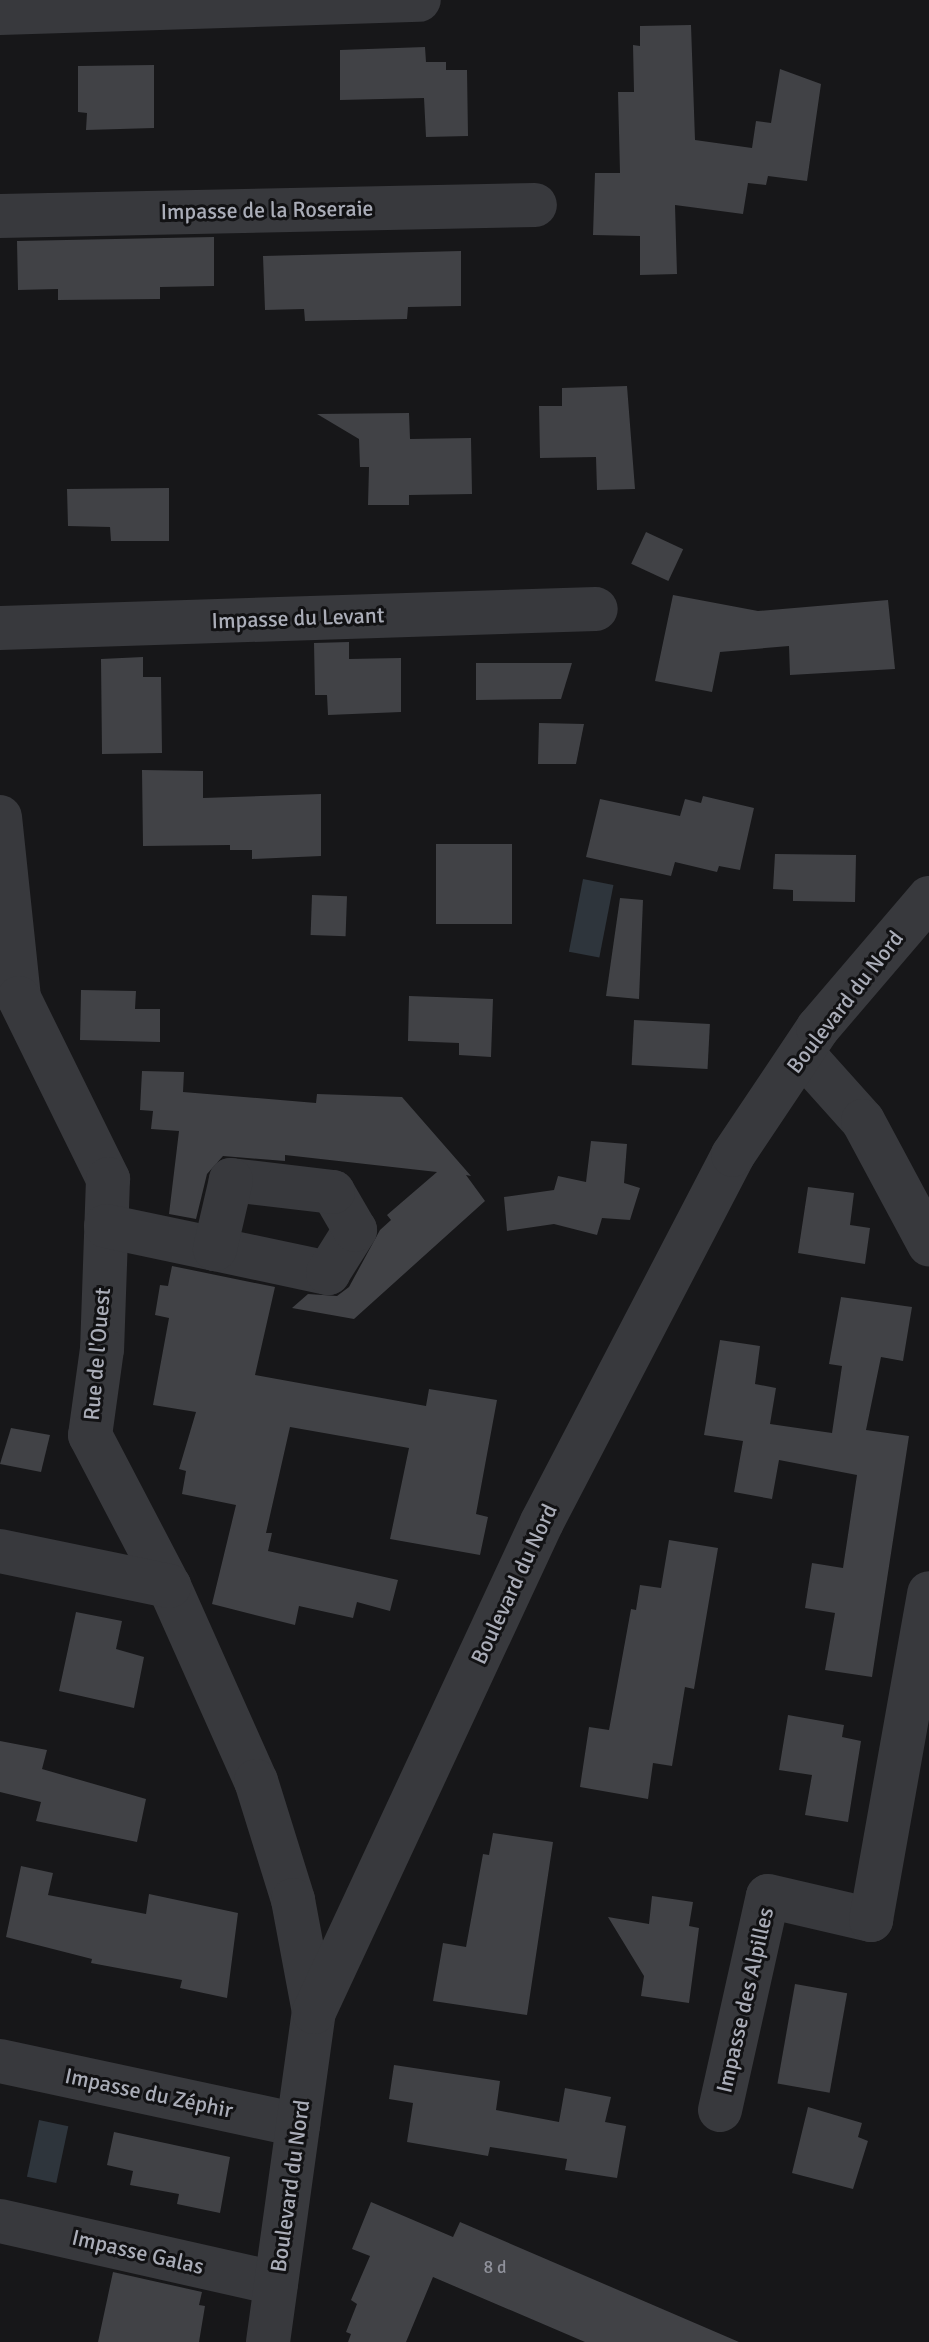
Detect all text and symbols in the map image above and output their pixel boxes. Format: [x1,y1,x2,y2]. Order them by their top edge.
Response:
street label: Impasse de la Roseraie [160,195,374,225]
street label: Impasse du Levant [211,602,385,634]
street label: Boulevard du Nord [781,925,909,1079]
street label: Rue de l'Ouest [78,1287,116,1421]
street label: Boulevard du Nord [465,1500,563,1668]
street label: Impasse des Alpilles [711,1905,779,2095]
street label: Impasse du Zéphir [63,2062,235,2124]
street label: Boulevard du Nord [265,2098,315,2274]
street label: Impasse Galas [70,2224,206,2280]
house number: 8 d [483,2256,507,2278]

